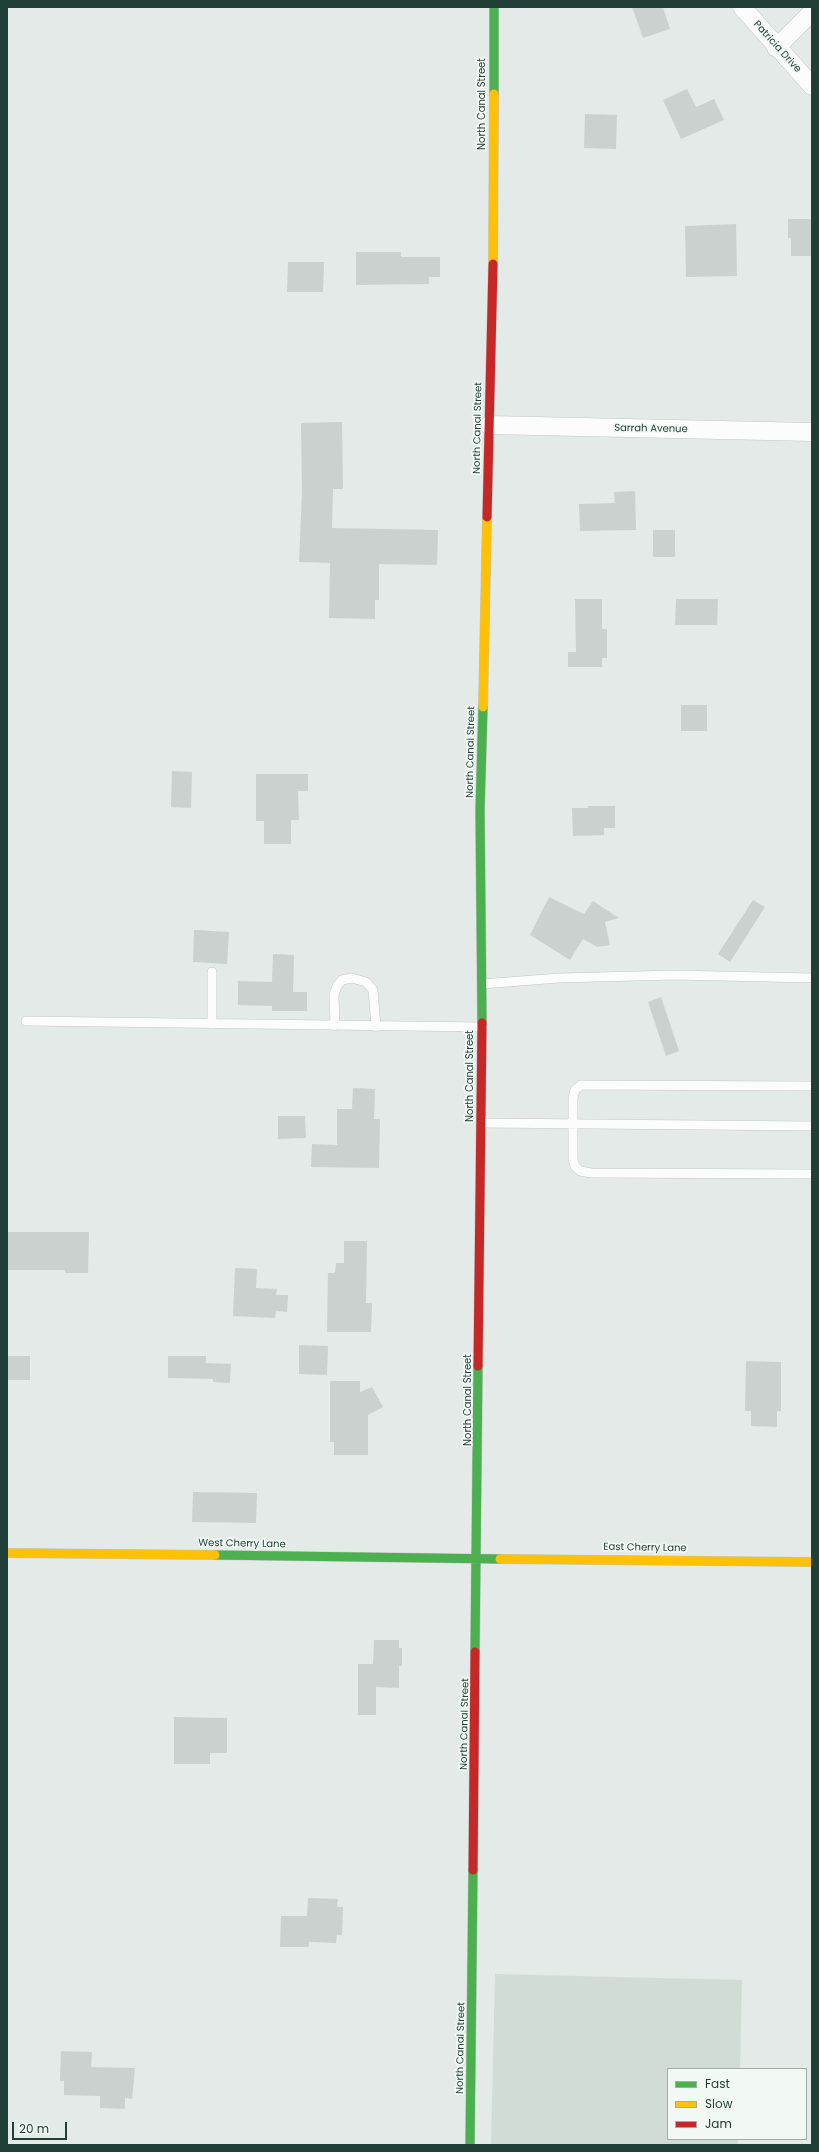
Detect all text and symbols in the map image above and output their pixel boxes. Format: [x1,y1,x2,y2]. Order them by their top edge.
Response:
street label: Patricia Drive [751,19,803,75]
street label: North Canal Street [476,58,488,150]
street label: North Canal Street [471,382,485,474]
street label: Sarrah Avenue [614,422,688,436]
street label: North Canal Street [464,706,478,798]
street label: North Canal Street [464,1030,476,1122]
street label: North Canal Street [462,1354,474,1446]
street label: West Cherry Lane [198,1537,286,1551]
street label: East Cherry Lane [603,1541,687,1555]
street label: North Canal Street [458,1678,472,1770]
street label: North Canal Street [454,2002,468,2094]
legend [667,2068,807,2140]
text: Fast [705,2075,730,2092]
text: Slow [705,2095,733,2112]
scale bar [14,2114,69,2140]
text: Jam [705,2115,732,2132]
text: 20 m [19,2120,49,2137]

